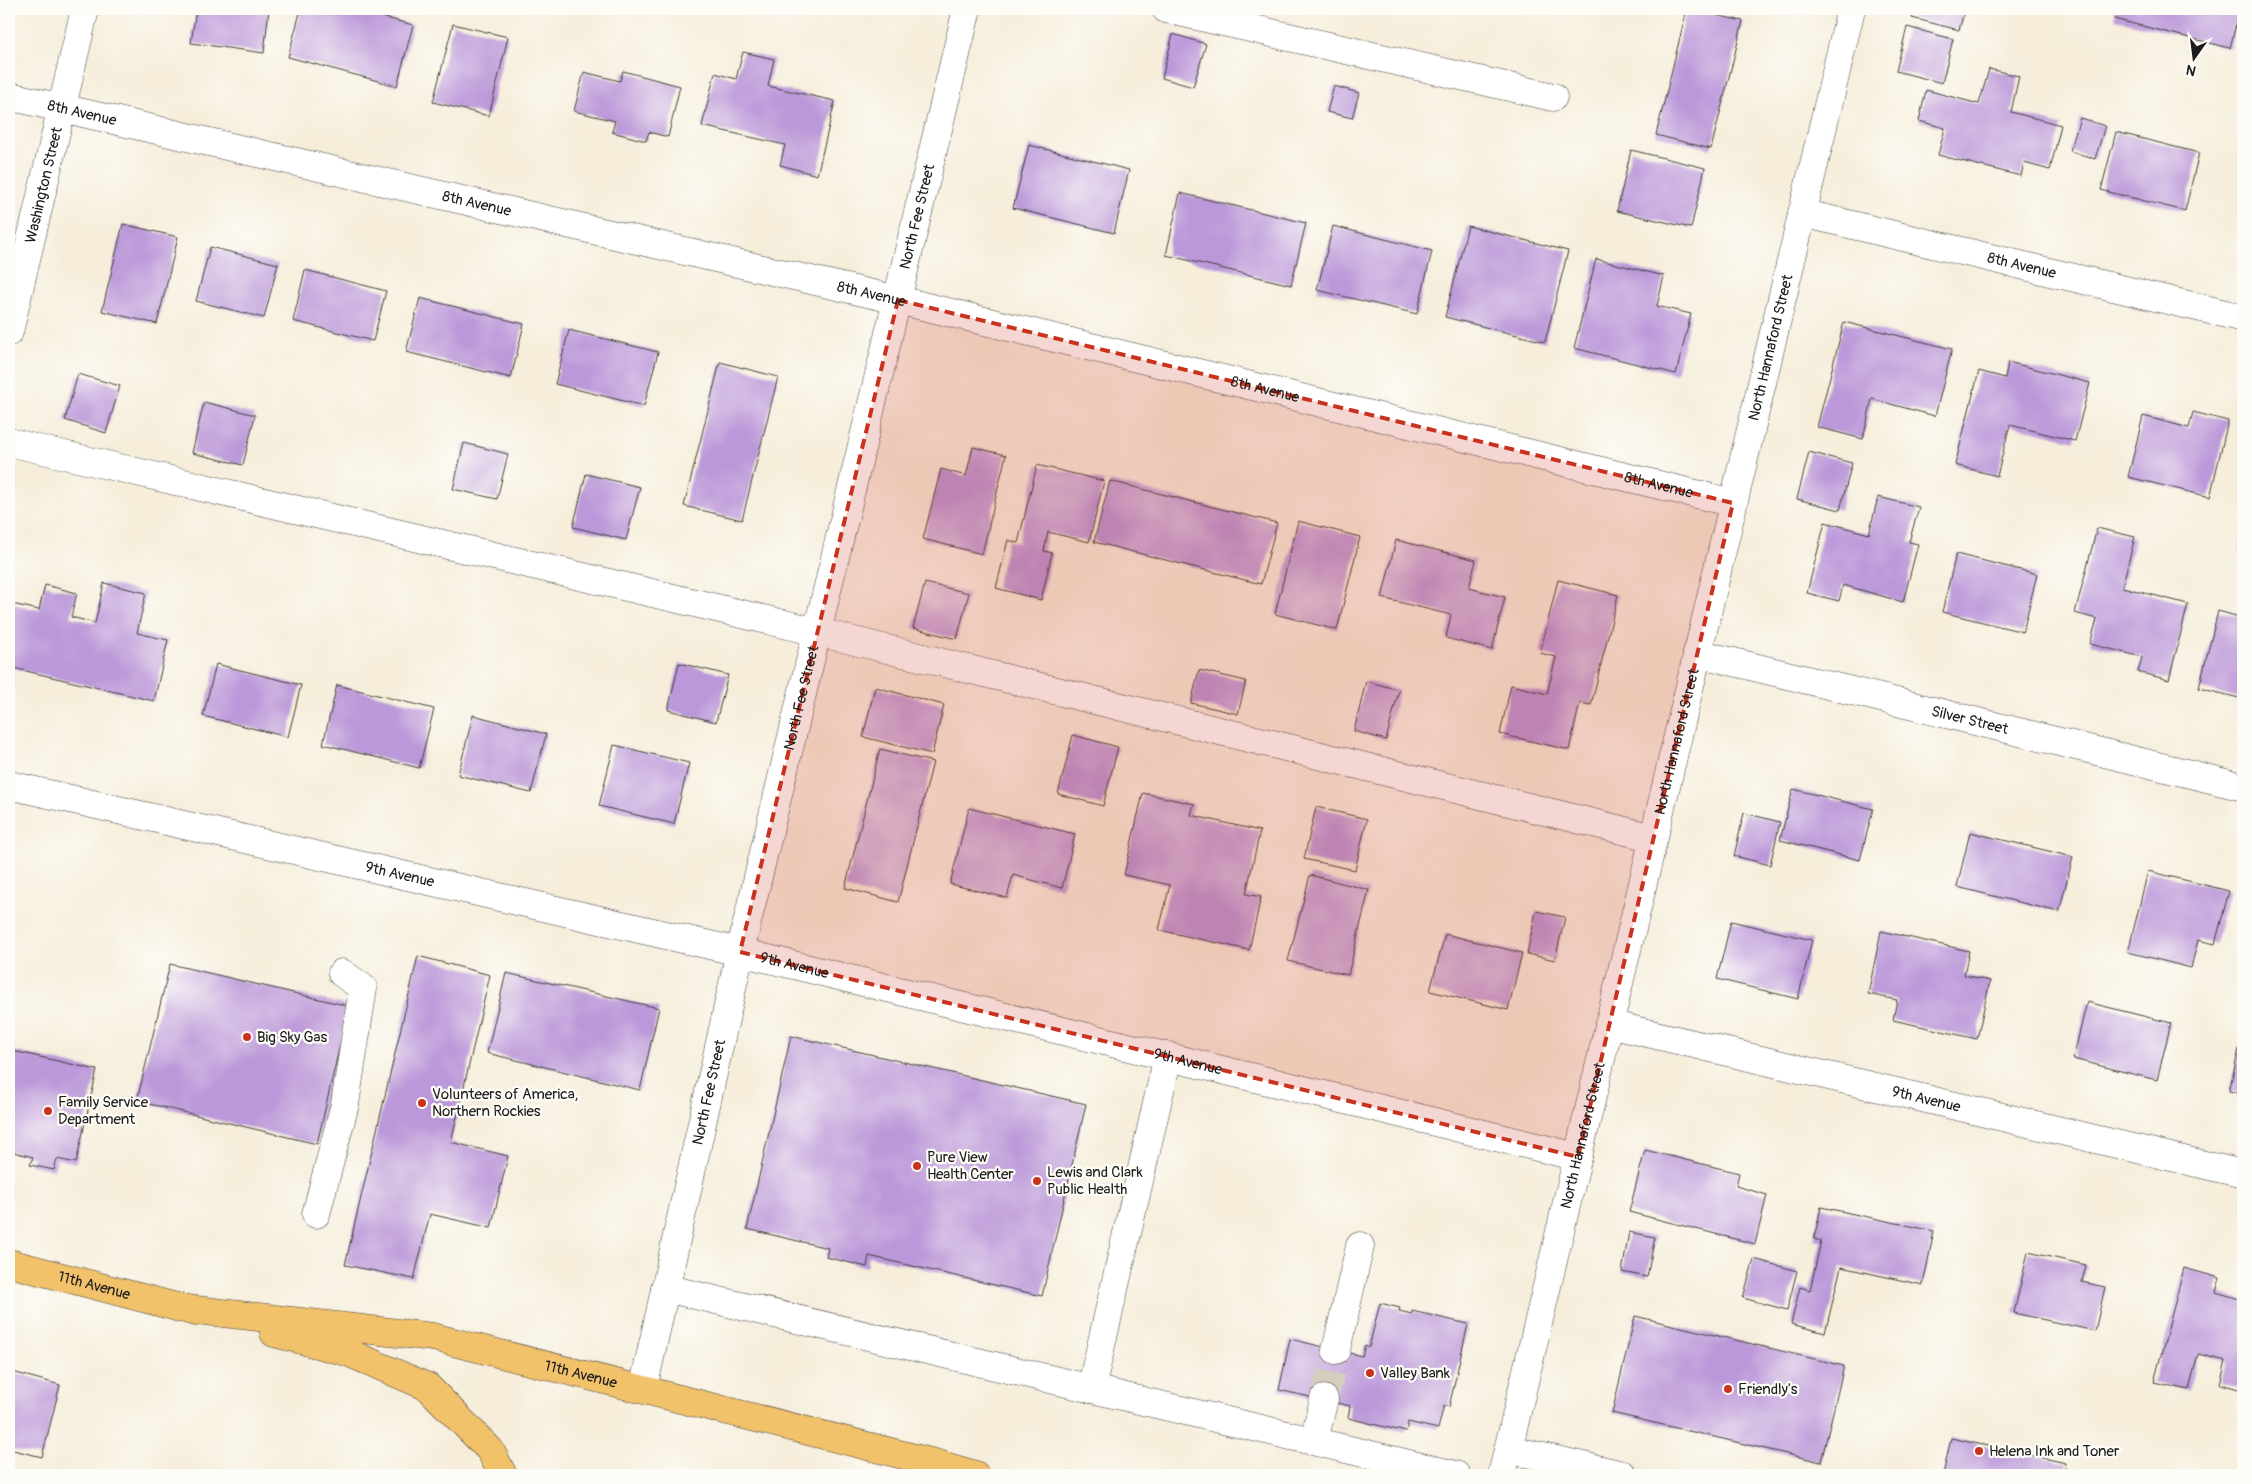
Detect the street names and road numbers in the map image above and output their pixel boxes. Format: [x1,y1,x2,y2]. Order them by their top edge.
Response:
street label: 8th Avenue [46,96,119,130]
street label: Washington Street [21,124,67,245]
street label: North Fee Street [896,161,940,271]
street label: 8th Avenue [440,187,514,221]
street label: 8th Avenue [1985,248,2059,283]
street label: North Hannaford Street [1744,272,1798,423]
street label: 8th Avenue [835,277,908,312]
street label: 8th Avenue [1229,372,1302,407]
street label: 8th Avenue [1622,468,1695,503]
street label: North Fee Street [780,643,824,752]
street label: North Hannaford Street [1651,666,1704,817]
street label: Silver Street [1929,702,2011,739]
street label: 9th Avenue [363,858,437,892]
street label: 9th Avenue [758,948,831,984]
street label: North Fee Street [688,1037,730,1147]
street label: 9th Avenue [1151,1044,1225,1080]
street label: North Hannaford Street [1557,1060,1610,1211]
street label: 9th Avenue [1890,1082,1963,1117]
street label: 11th Avenue [56,1267,133,1305]
street label: 11th Avenue [542,1356,620,1393]

